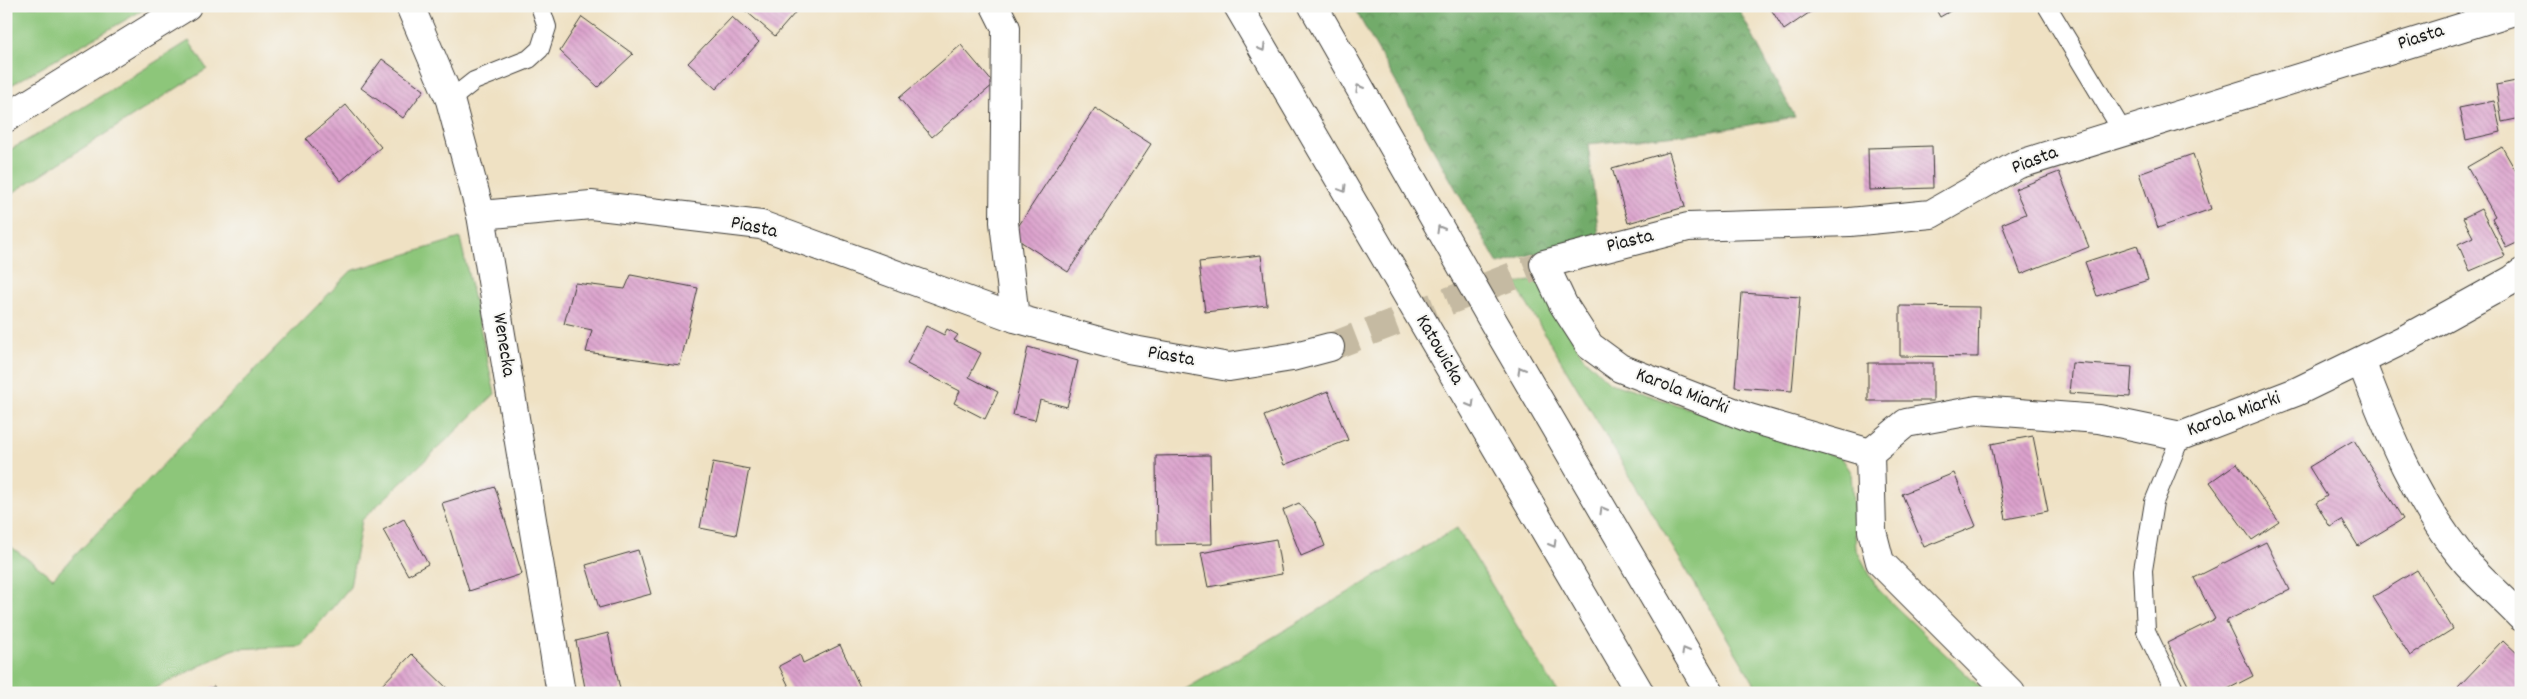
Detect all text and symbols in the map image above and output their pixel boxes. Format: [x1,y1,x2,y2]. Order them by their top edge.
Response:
street label: Piasta [2394,17,2448,59]
one-way arrow [1256,43,1266,52]
one-way arrow [1356,84,1366,93]
street label: Piasta [2008,139,2063,183]
one-way arrow [1337,184,1347,193]
street label: Piasta [728,209,781,247]
street label: Piasta [1604,223,1657,261]
one-way arrow [1437,226,1447,235]
street label: Katowicka [1408,310,1471,391]
street label: Wenecka [484,311,522,379]
street label: Piasta [1145,339,1197,375]
street label: Karola Miarki [1631,361,1733,423]
one-way arrow [1518,367,1528,376]
street label: Karola Miarki [2183,385,2285,445]
one-way arrow [1464,399,1474,408]
one-way arrow [1600,507,1610,516]
one-way arrow [1547,539,1557,548]
one-way arrow [1682,647,1692,656]

